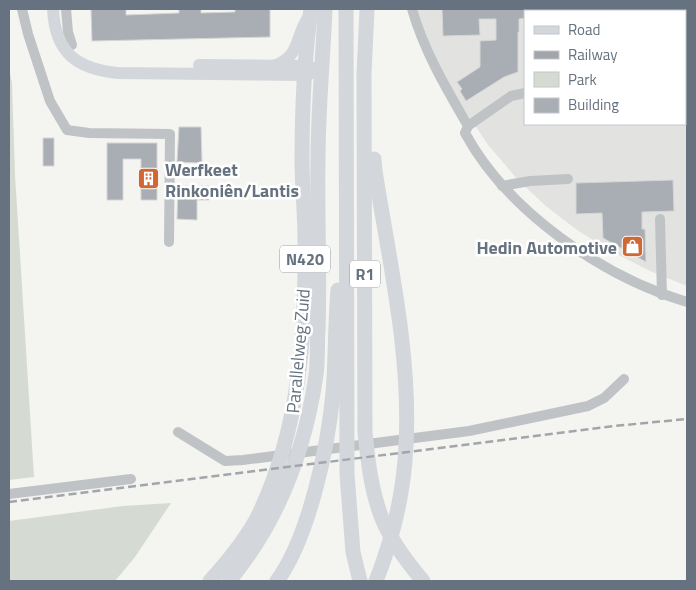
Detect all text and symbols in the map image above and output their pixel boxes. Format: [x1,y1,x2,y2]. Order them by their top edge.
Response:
legend [524,10,686,125]
text: Road [568,18,600,41]
text: Railway [568,43,618,66]
text: Park [568,68,597,91]
text: Building [568,93,619,116]
place label: Werfkeet Rinkoniên/Lantis [165,156,299,204]
building icon: Werfkeet Rinkoniên/Lantis [137,167,161,191]
place label: Hedin Automotive [476,234,617,261]
shop icon: Hedin Automotive [621,235,645,259]
road number: N420 [280,245,330,272]
road number: R1 [350,260,380,288]
street label: Parallelweg Zuid [279,288,317,414]

